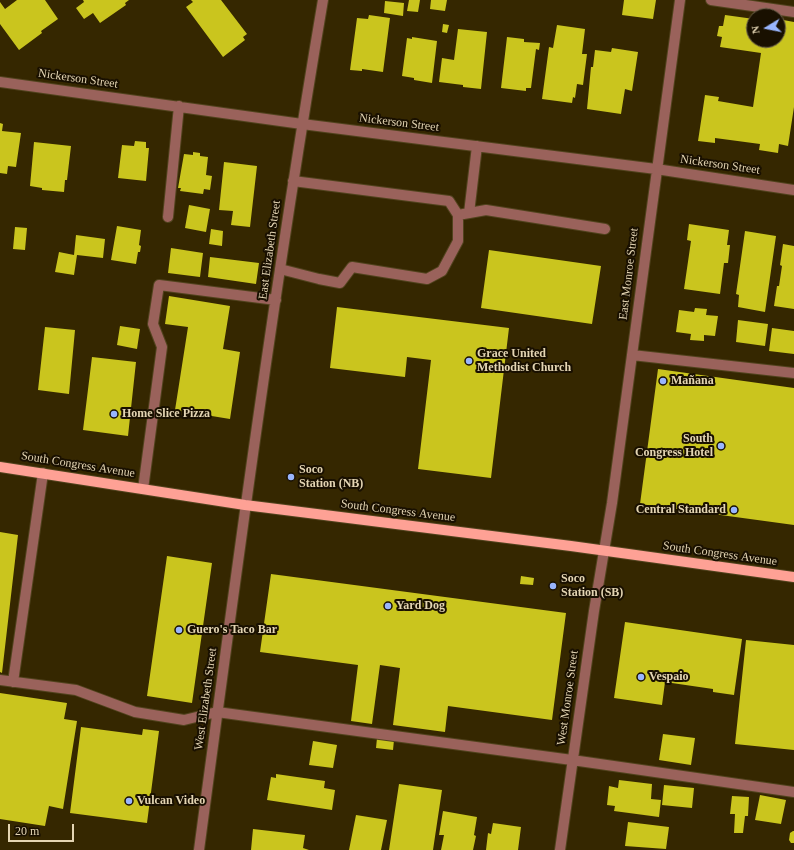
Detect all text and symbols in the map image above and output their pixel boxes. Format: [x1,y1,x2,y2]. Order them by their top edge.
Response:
north arrow [746,8,786,48]
text: N [749,25,762,35]
street label: Nickerson Street [37,66,119,92]
street label: Nickerson Street [358,111,440,135]
street label: Nickerson Street [679,152,761,178]
street label: East Elizabeth Street [256,200,284,300]
street label: East Monroe Street [616,227,642,321]
place label: Grace United Methodist Church [477,347,571,375]
marker: Grace United Methodist Church [464,356,474,366]
place label: Mañana [671,374,714,388]
marker: Mañana [658,376,668,386]
place label: Home Slice Pizza [122,407,210,421]
marker: Home Slice Pizza [109,409,119,419]
place label: South Congress Hotel [635,432,713,460]
marker: South Congress Hotel [716,441,726,451]
street label: South Congress Avenue [20,449,136,481]
place label: Soco Station (NB) [299,463,363,491]
marker: Soco Station (NB) [286,472,296,482]
street label: South Congress Avenue [340,497,456,525]
place label: Central Standard [636,503,726,517]
marker: Central Standard [729,505,739,515]
street label: South Congress Avenue [662,539,778,569]
place label: Soco Station (SB) [561,572,623,600]
marker: Soco Station (SB) [548,581,558,591]
place label: Yard Dog [396,599,445,613]
marker: Yard Dog [383,601,393,611]
place label: Guero's Taco Bar [187,623,277,637]
marker: Guero's Taco Bar [174,625,184,635]
street label: West Elizabeth Street [192,647,220,751]
street label: West Monroe Street [554,650,582,746]
place label: Vespaio [649,670,689,684]
marker: Vespaio [636,672,646,682]
place label: Vulcan Video [137,794,205,808]
marker: Vulcan Video [124,796,134,806]
scale bar [10,816,76,842]
text: 20 m [15,824,39,838]

